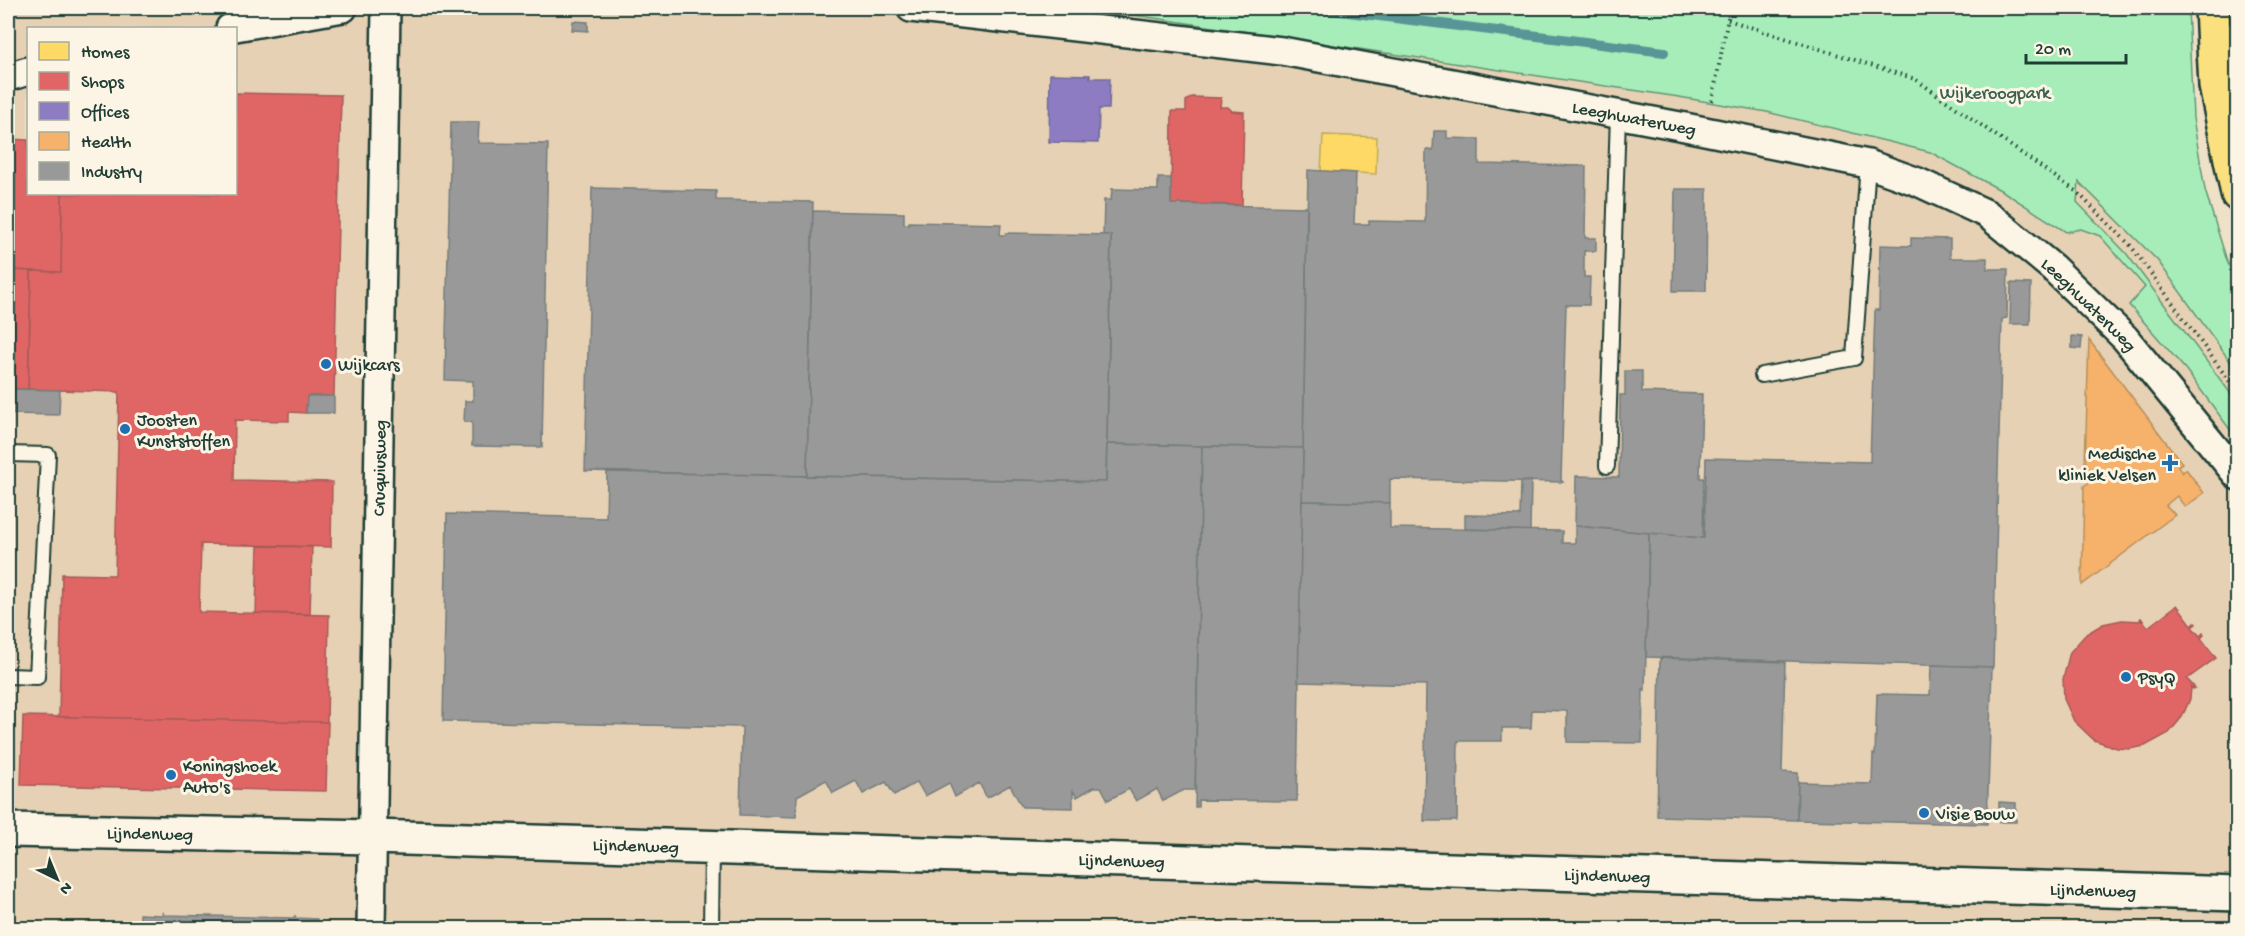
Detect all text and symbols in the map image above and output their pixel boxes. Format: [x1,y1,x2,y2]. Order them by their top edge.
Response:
legend [27,27,237,195]
scale bar [2026,27,2126,65]
text: 20 m [2035,40,2071,61]
text: Homes [81,43,131,64]
text: Shops [81,73,125,94]
park label: Wijkeroogpark [1940,84,2052,105]
street label: Leeghwaterweg [1570,98,1698,142]
text: Offices [81,103,130,124]
text: Health [81,133,132,154]
text: Industry [81,163,142,184]
street label: Leeghwaterweg [2036,254,2140,357]
place label: Wijkcars [338,356,401,377]
marker: Wijkcars [319,357,333,371]
place label: Joosten Kunststoffen [137,411,231,453]
street label: Cruquiusweg [370,420,392,516]
marker: Joosten Kunststoffen [118,422,132,436]
place label: Medische kliniek Velsen [2058,445,2157,487]
marker: Medische kliniek Velsen [2161,454,2179,472]
place label: PsyQ [2137,669,2176,690]
marker: PsyQ [2119,670,2133,684]
place label: Koningshoek Auto's [183,757,278,799]
marker: Koningshoek Auto's [164,768,178,782]
place label: Visie Bouw [1935,805,2015,826]
marker: Visie Bouw [1917,806,1931,820]
street label: Lijndenweg [107,824,193,847]
street label: Lijndenweg [592,836,679,859]
north arrow [27,849,87,909]
street label: Lijndenweg [1078,851,1165,874]
street label: Lijndenweg [1564,865,1651,889]
text: N [54,877,75,898]
street label: Lijndenweg [2050,880,2136,904]

